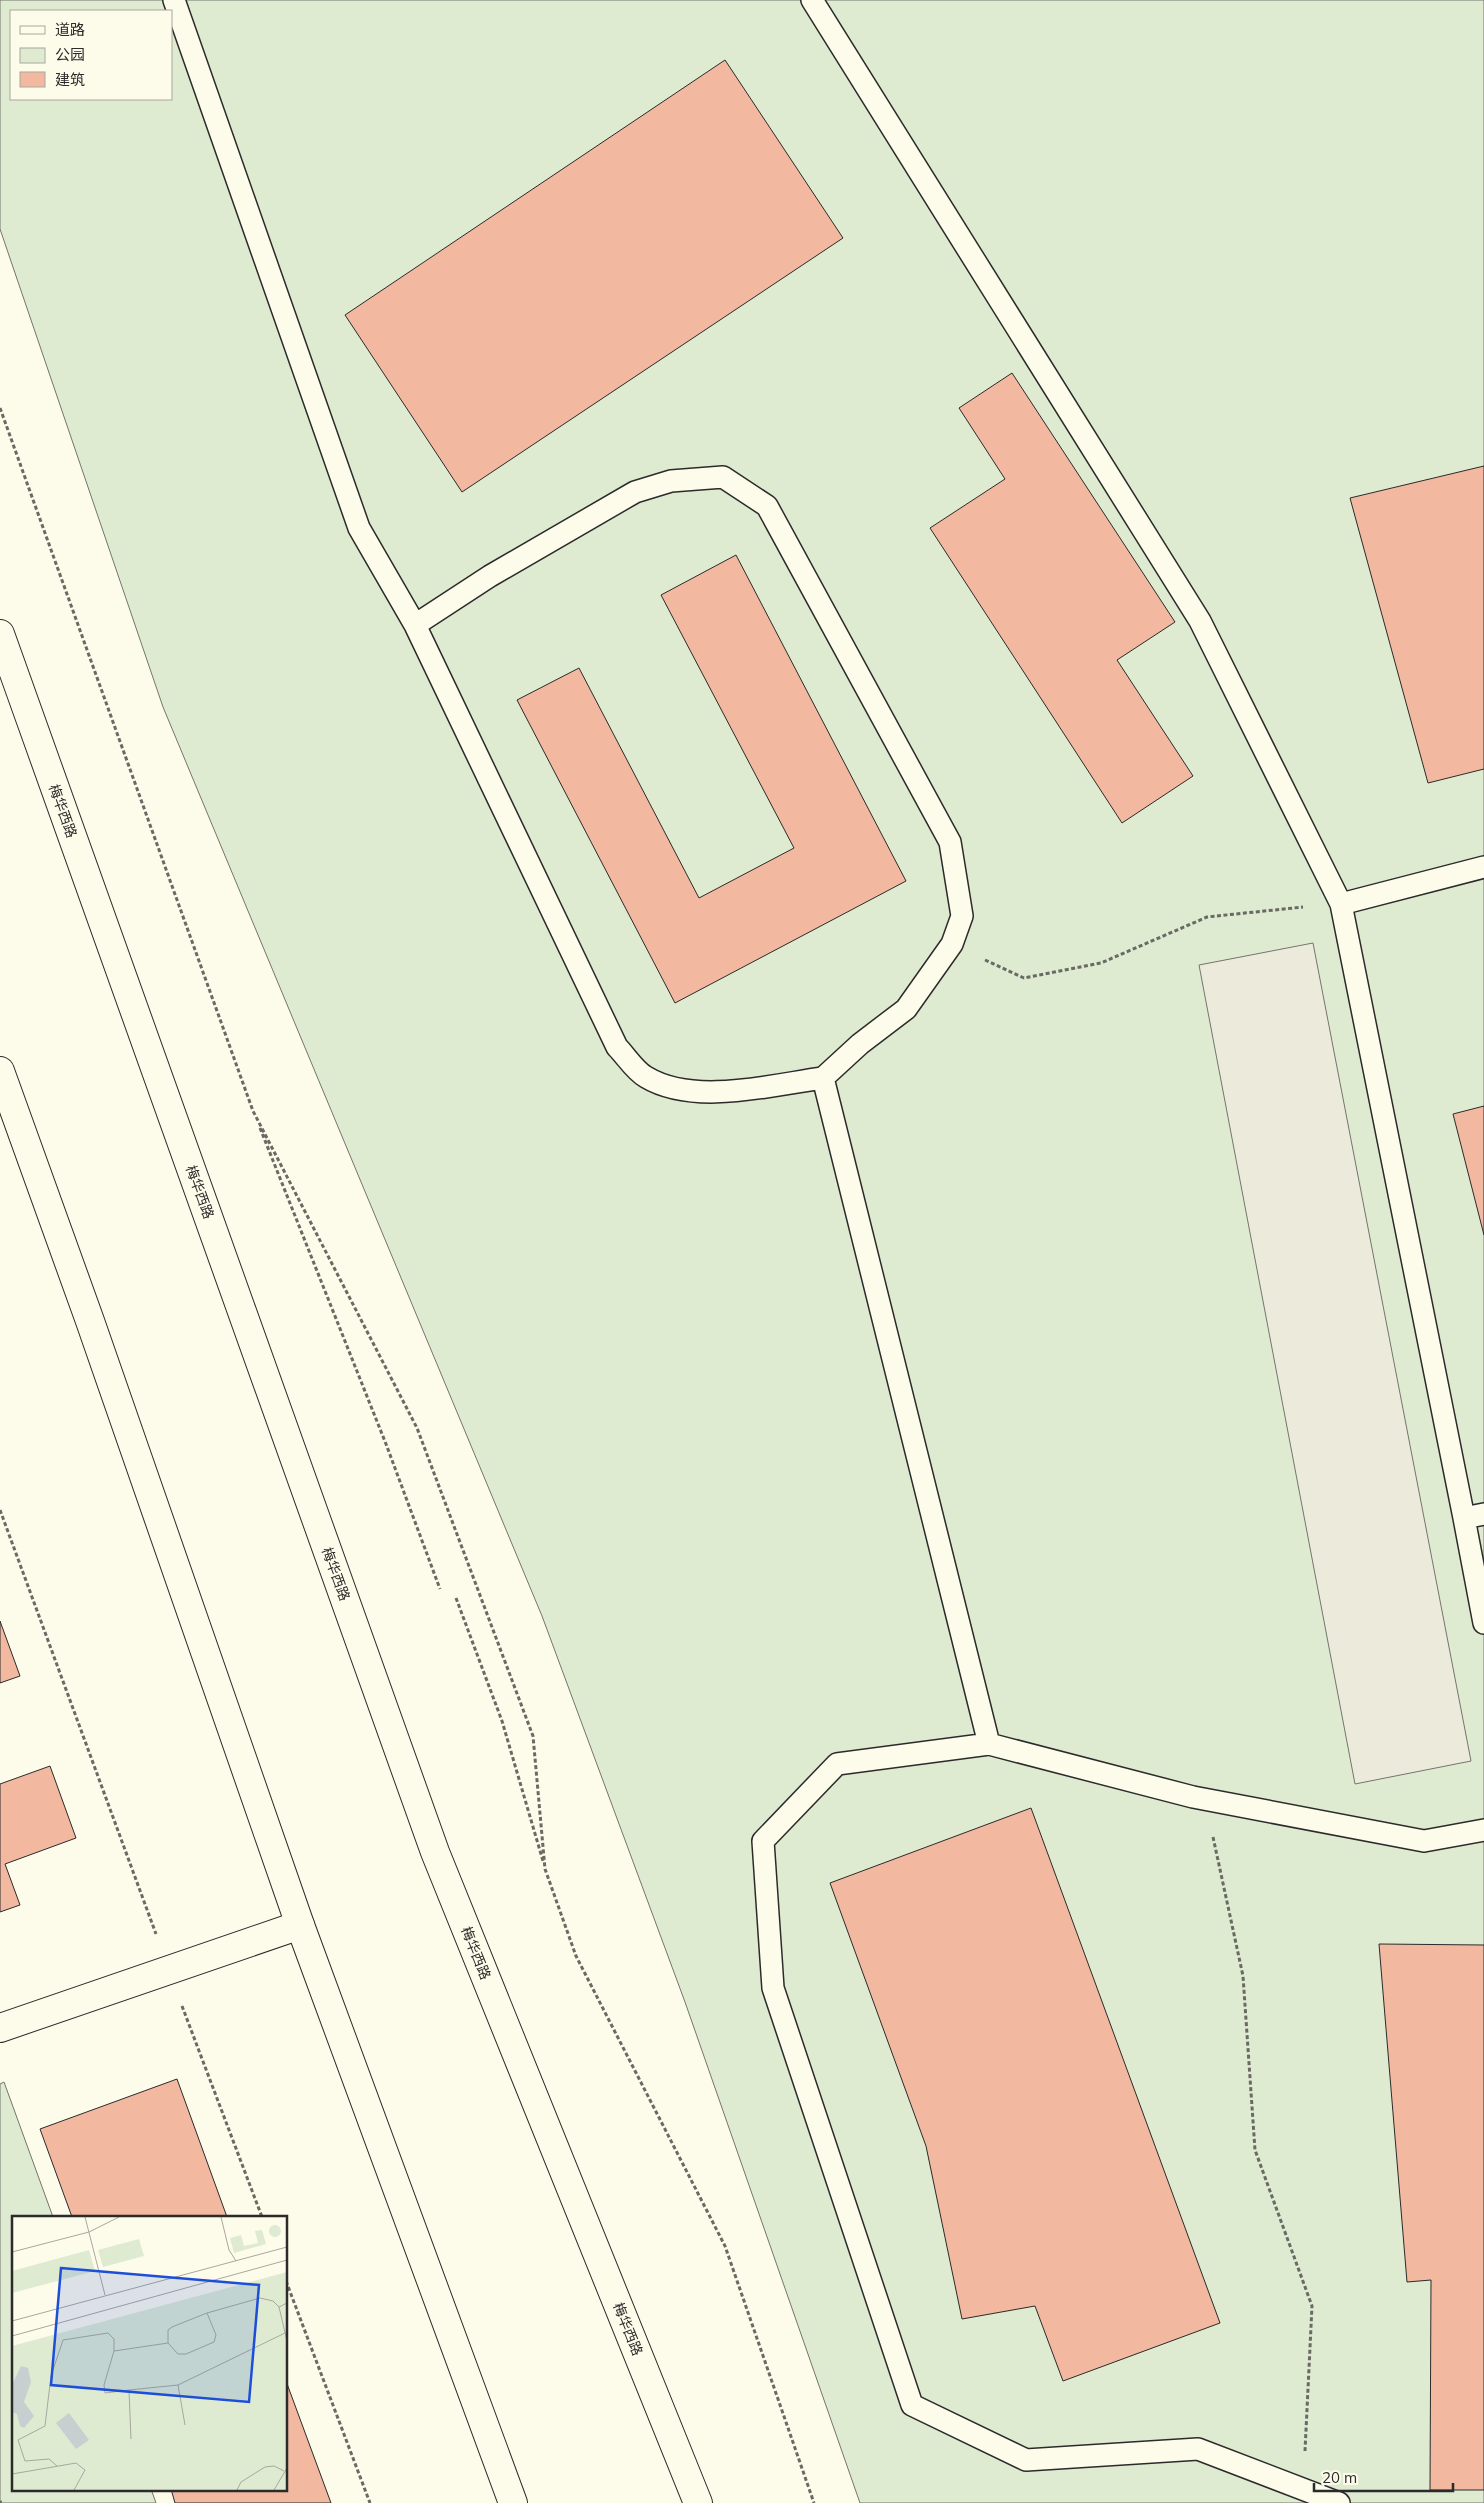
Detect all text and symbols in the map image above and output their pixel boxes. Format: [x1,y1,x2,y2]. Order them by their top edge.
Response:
legend [10,10,172,100]
text: 道路 [55,20,85,39]
text: 公园 [55,45,85,64]
text: 建筑 [55,70,85,89]
street label: 梅华西路 [45,782,81,840]
street label: 梅华西路 [182,1163,218,1221]
street label: 梅华西路 [318,1545,354,1603]
street label: 梅华西路 [457,1924,495,1982]
inset map [12,2216,288,2490]
street label: 梅华西路 [609,2300,647,2358]
scale bar [1314,2460,1453,2492]
text: 20 m [1322,2468,1357,2487]

